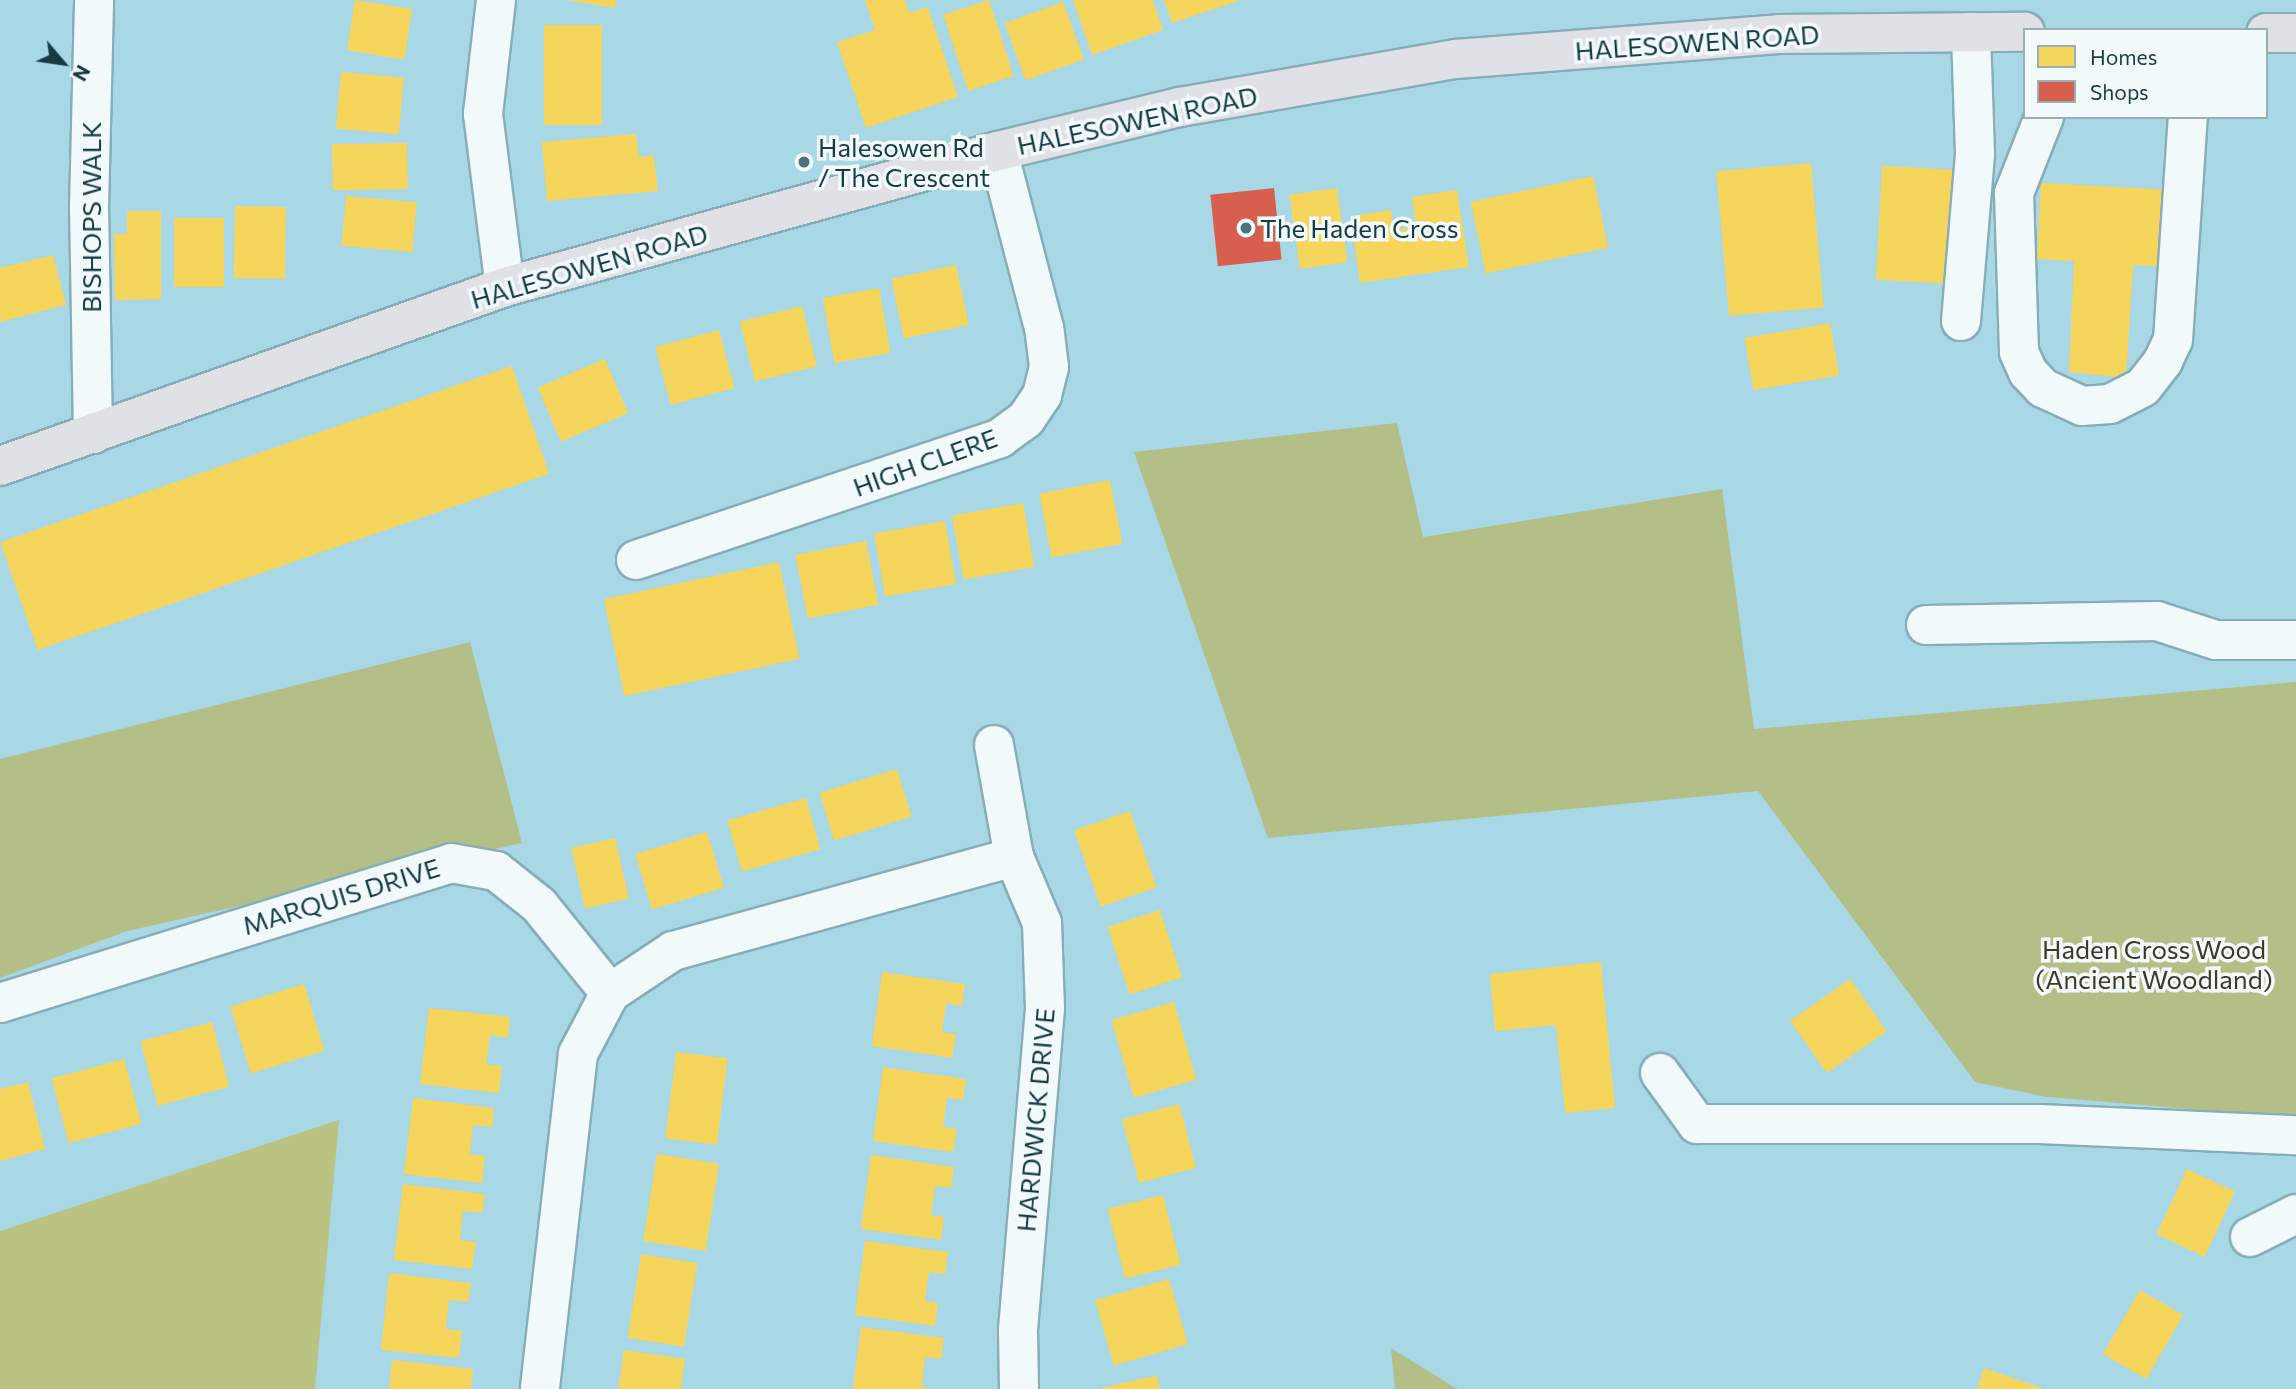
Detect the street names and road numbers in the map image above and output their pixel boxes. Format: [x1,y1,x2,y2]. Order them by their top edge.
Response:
street label: HALESOWEN ROAD [1574,18,1820,66]
street label: HALESOWEN ROAD [1014,79,1260,161]
street label: BISHOPS WALK [75,121,107,313]
street label: HALESOWEN ROAD [467,217,711,315]
street label: HIGH CLERE [849,421,1001,503]
street label: MARQUIS DRIVE [239,851,443,941]
street label: HARDWICK DRIVE [1010,1007,1060,1233]

